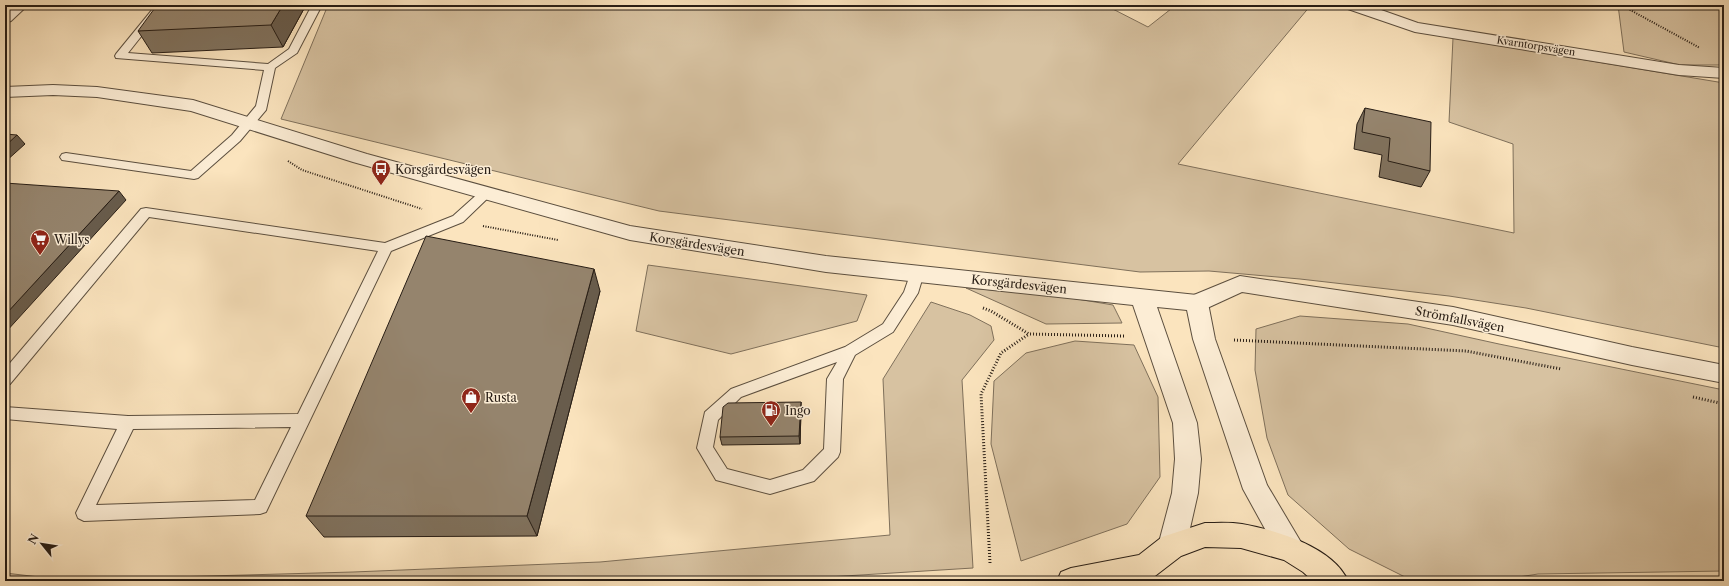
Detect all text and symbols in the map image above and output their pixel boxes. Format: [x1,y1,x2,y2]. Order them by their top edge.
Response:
street label: Kvarntorpsvägen [1496,33,1577,59]
bus stop icon: Korsgärdesvägen [370,158,392,186]
place label: Korsgärdesvägen [395,162,492,177]
supermarket icon: Willys [29,228,51,256]
street label: Korsgärdesvägen [648,229,746,259]
place label: Willys [53,232,90,247]
street label: Korsgärdesvägen [970,272,1068,297]
street label: Strömfallsvägen [1414,303,1506,335]
shop icon: Rusta [460,386,482,414]
place label: Rusta [485,390,518,405]
fuel station icon: Ingo [760,399,782,427]
place label: Ingo [785,403,811,418]
north arrow [22,524,62,564]
text: N [25,531,42,547]

